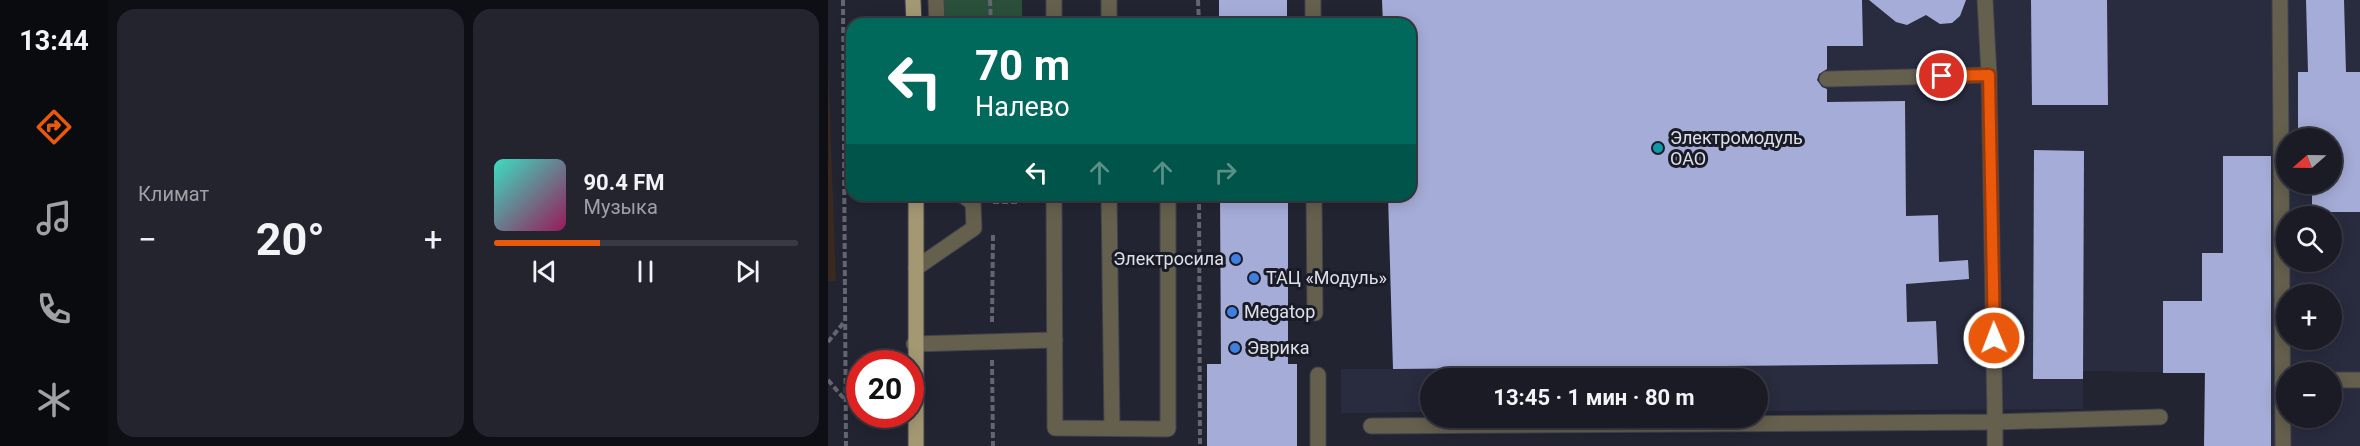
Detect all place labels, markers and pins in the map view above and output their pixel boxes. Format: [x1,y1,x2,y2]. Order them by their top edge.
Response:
pin [1916,50,1967,101]
place label: Электромодуль ОАО [1670,127,1803,169]
marker: Электромодуль ОАО [1651,141,1665,155]
place label: Электросила [1113,248,1224,269]
marker: Электросила [1229,252,1243,266]
place label: ТАЦ «Модуль» [1266,267,1387,288]
marker: ТАЦ «Модуль» [1247,271,1261,285]
place label: Megatop [1244,301,1315,322]
marker: Megatop [1225,305,1239,319]
place label: Эврика [1247,337,1309,358]
marker: Эврика [1228,341,1242,355]

